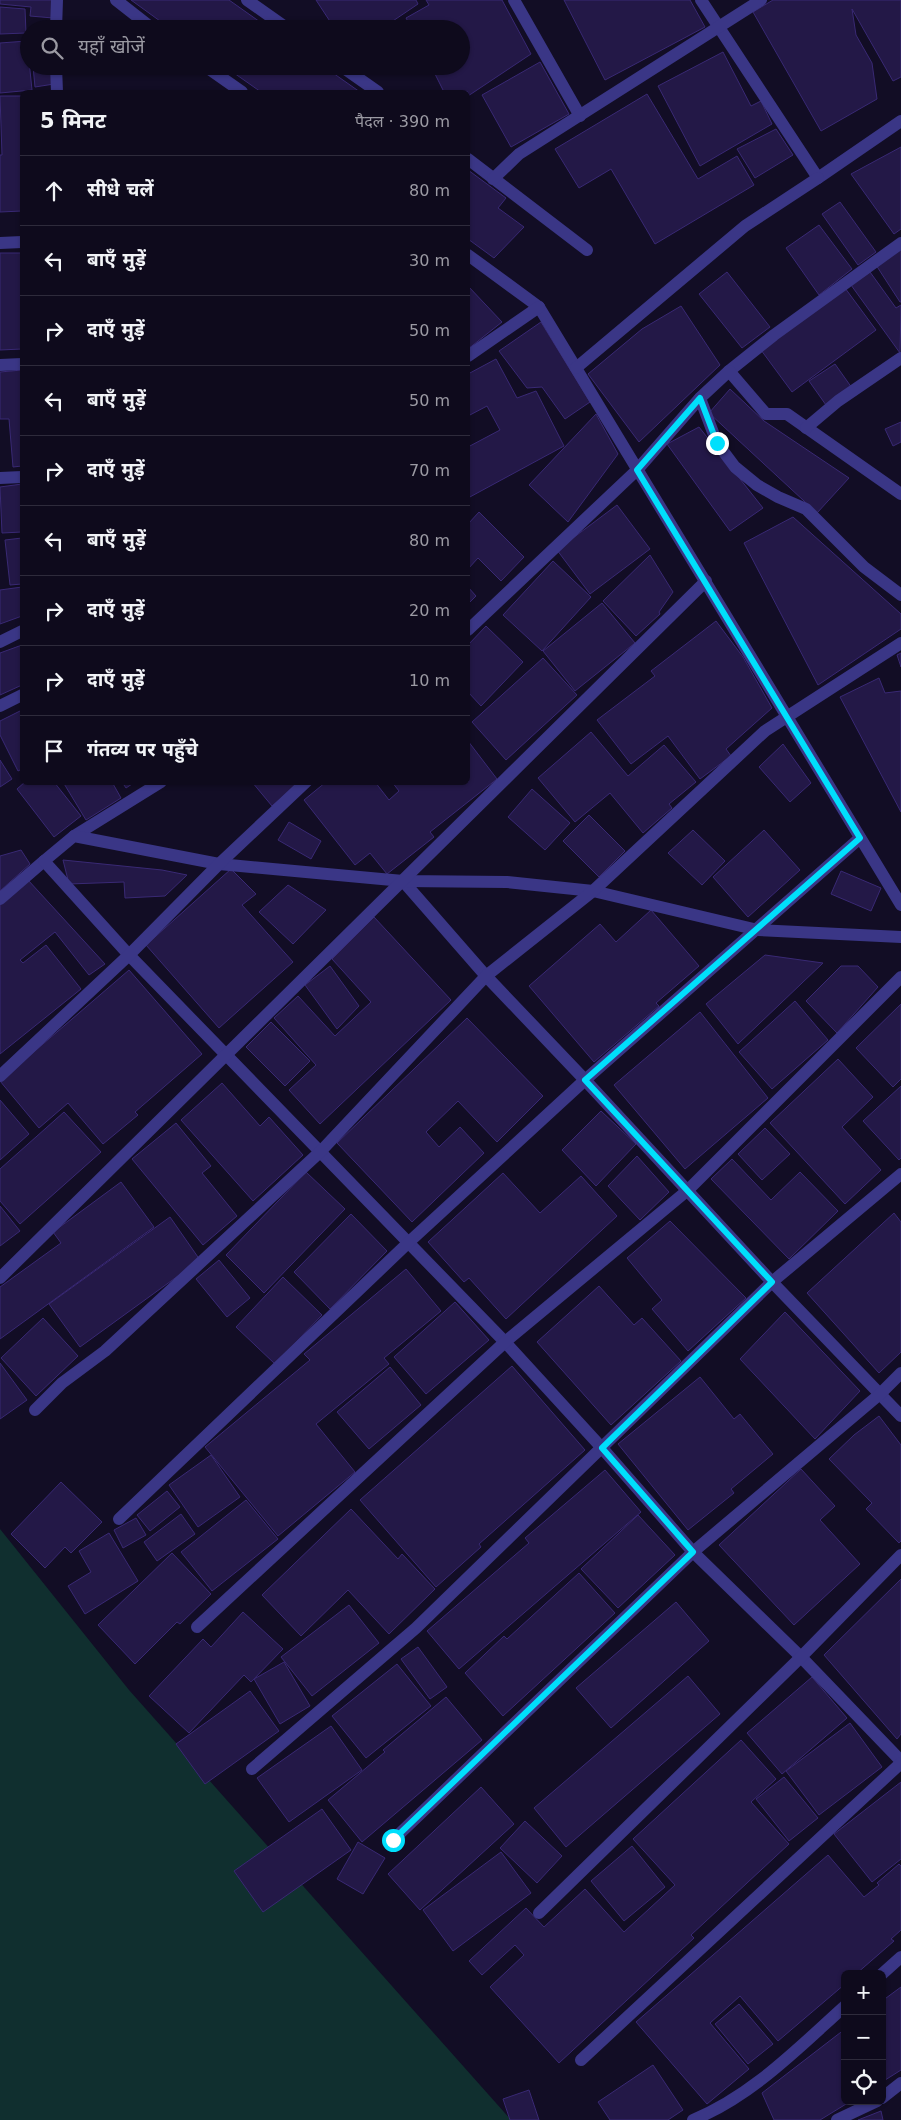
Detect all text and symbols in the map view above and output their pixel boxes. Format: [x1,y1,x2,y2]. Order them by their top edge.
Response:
search box [20,20,470,75]
icon: search [38,34,66,62]
text: यहाँ खोजें [78,35,145,57]
text: 5 मिनट [40,109,106,133]
text: पैदल · 390 m [355,112,450,131]
icon: ahead [40,177,68,205]
text: सीधे चलें [87,178,154,200]
text: 80 m [409,181,450,200]
icon: left [40,247,68,275]
text: बाएँ मुड़ें [87,248,146,270]
text: 30 m [409,251,450,270]
icon: right [40,317,68,345]
text: दाएँ मुड़ें [87,318,145,340]
text: 50 m [409,321,450,340]
icon: left [40,387,68,415]
text: बाएँ मुड़ें [87,388,146,410]
text: 50 m [409,391,450,410]
route end [706,432,729,455]
icon: right [40,457,68,485]
text: दाएँ मुड़ें [87,458,145,480]
text: 70 m [409,461,450,480]
icon: left [40,527,68,555]
text: बाएँ मुड़ें [87,528,146,550]
text: 80 m [409,531,450,550]
icon: right [40,597,68,625]
text: दाएँ मुड़ें [87,598,145,620]
text: 20 m [409,601,450,620]
icon: right [40,667,68,695]
text: दाएँ मुड़ें [87,668,145,690]
text: 10 m [409,671,450,690]
icon: arrive [40,737,68,765]
text: गंतव्य पर पहुँचे [87,738,198,760]
route start [382,1829,405,1852]
map controls [841,1970,886,2105]
button: + [841,1970,886,2015]
button: − [841,2015,886,2060]
button: locate [841,2060,886,2105]

